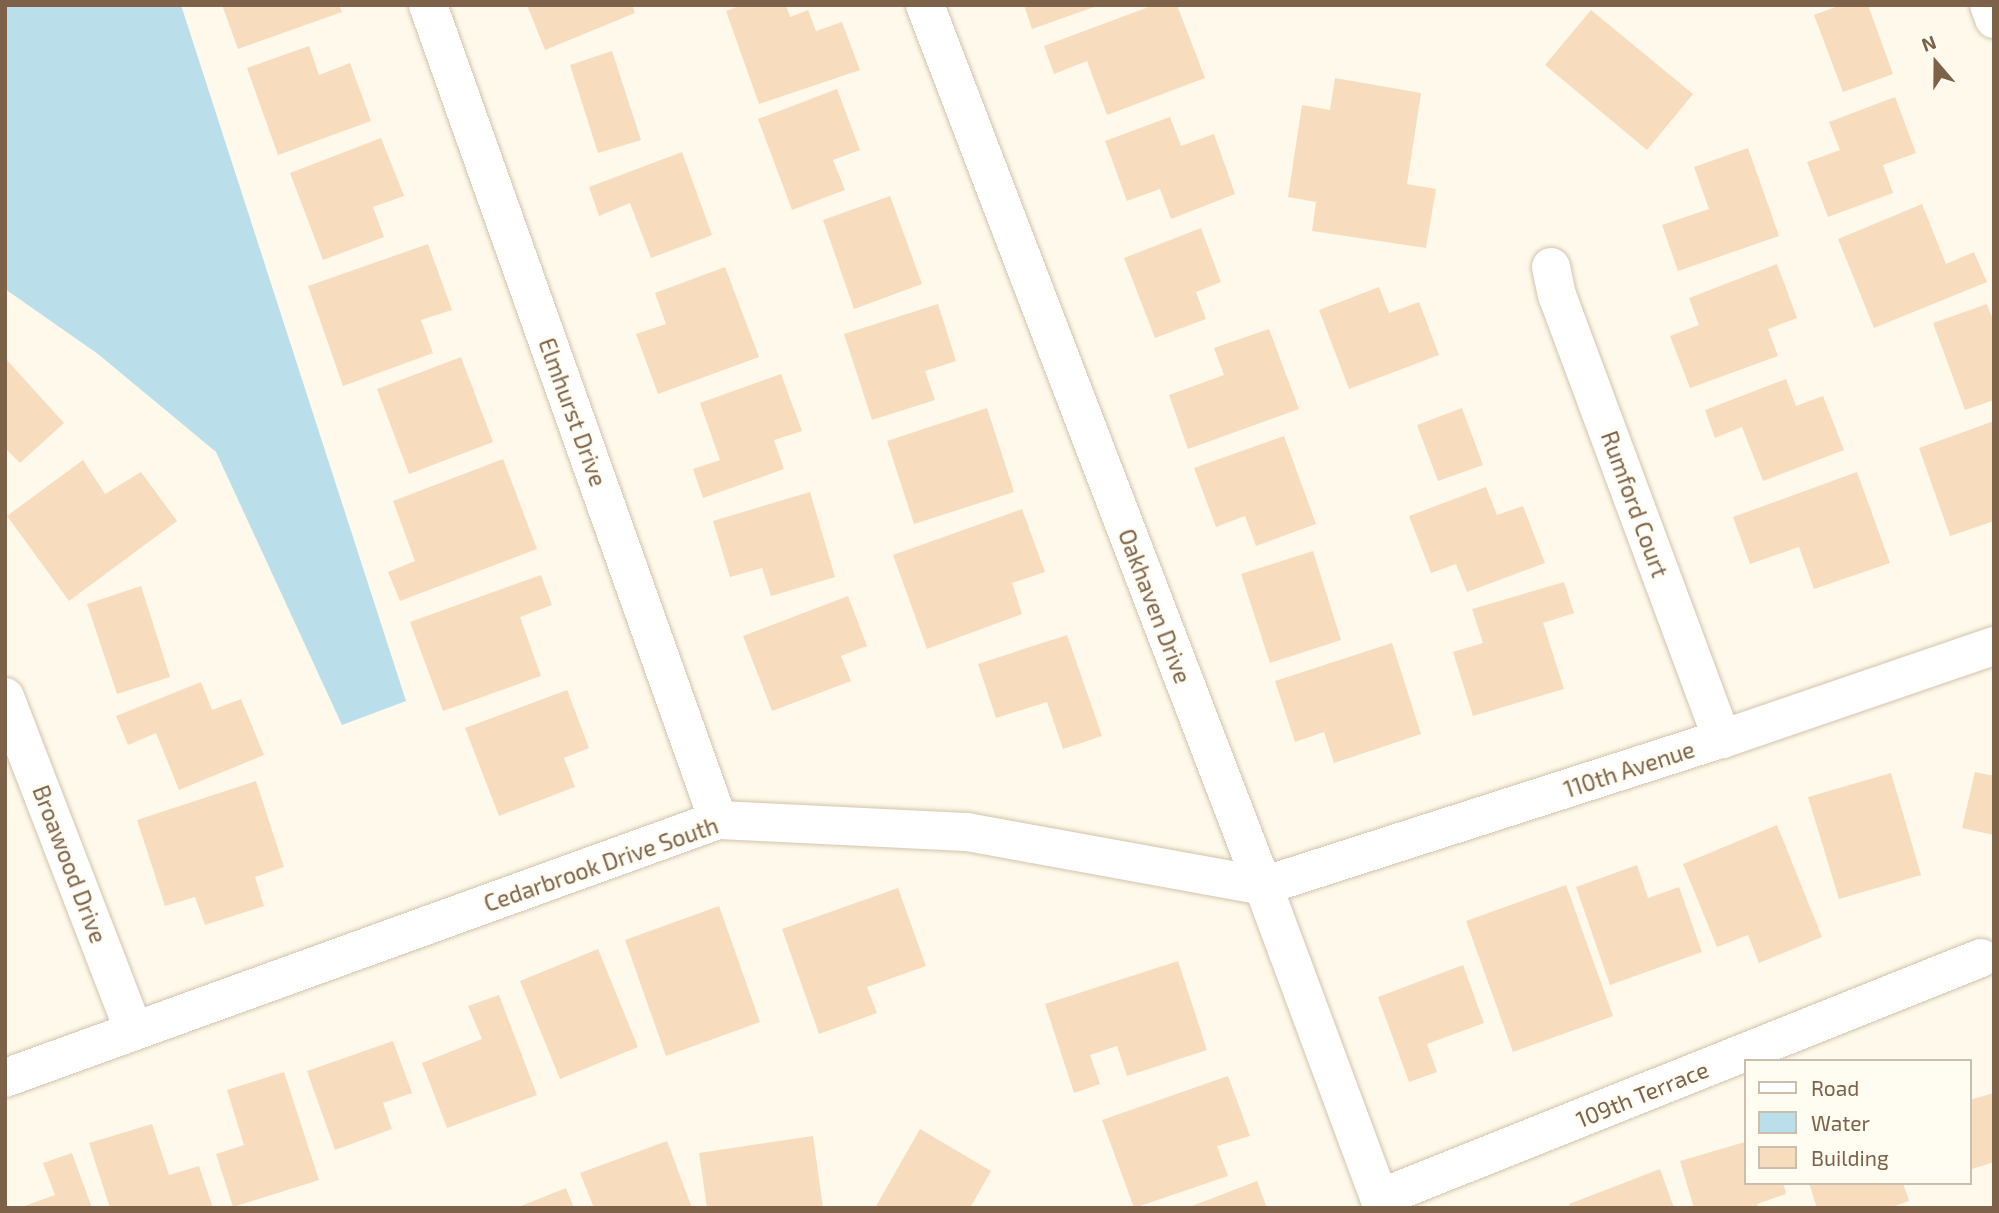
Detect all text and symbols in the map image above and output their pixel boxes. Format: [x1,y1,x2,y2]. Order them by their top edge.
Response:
north arrow [1901,28,1971,98]
text: N [1918,30,1939,56]
street label: Elmhurst Drive [533,334,613,490]
street label: Rumford Court [1596,427,1674,581]
street label: Oakhaven Drive [1113,525,1197,687]
street label: 110th Avenue [1560,735,1698,803]
street label: Broawood Drive [27,781,113,947]
street label: Cedarbrook Drive South [480,811,722,917]
street label: 109th Terrace [1571,1055,1713,1133]
legend [1744,1059,1971,1185]
text: Road [1811,1075,1859,1100]
text: Water [1811,1110,1870,1135]
text: Building [1811,1145,1889,1170]

